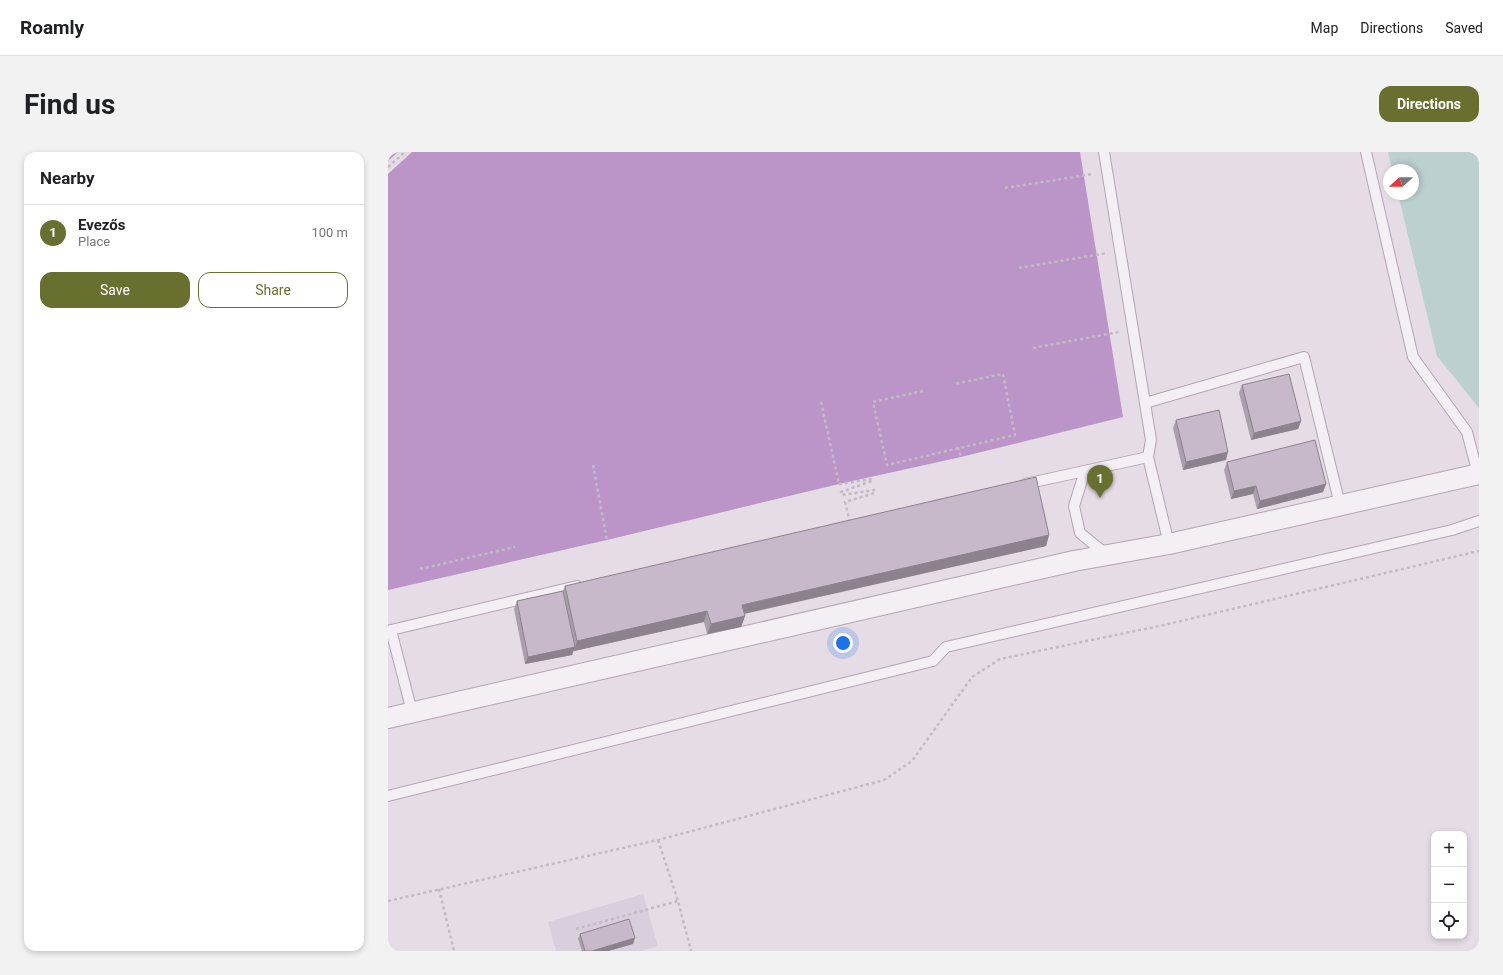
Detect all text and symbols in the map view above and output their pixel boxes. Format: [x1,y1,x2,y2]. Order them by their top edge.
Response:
text: Roamly [20,16,84,39]
text: Map [1311,20,1338,36]
text: Directions [1360,20,1423,36]
text: Saved [1445,20,1483,36]
button: Directions [1379,86,1479,122]
text: Find us [24,88,115,121]
north arrow [1383,164,1419,200]
text: Nearby [40,168,95,188]
text: Evezős [78,216,126,234]
text: 1 [49,225,57,240]
text: 100 m [311,225,348,240]
text: Place [78,234,110,249]
button: Save [40,272,190,308]
button: Share [198,272,348,308]
pin: 1 [1087,465,1113,498]
your location [833,633,853,653]
map controls [1431,831,1467,939]
button: + [1431,831,1467,867]
button: − [1431,867,1467,903]
button: locate [1431,903,1467,939]

